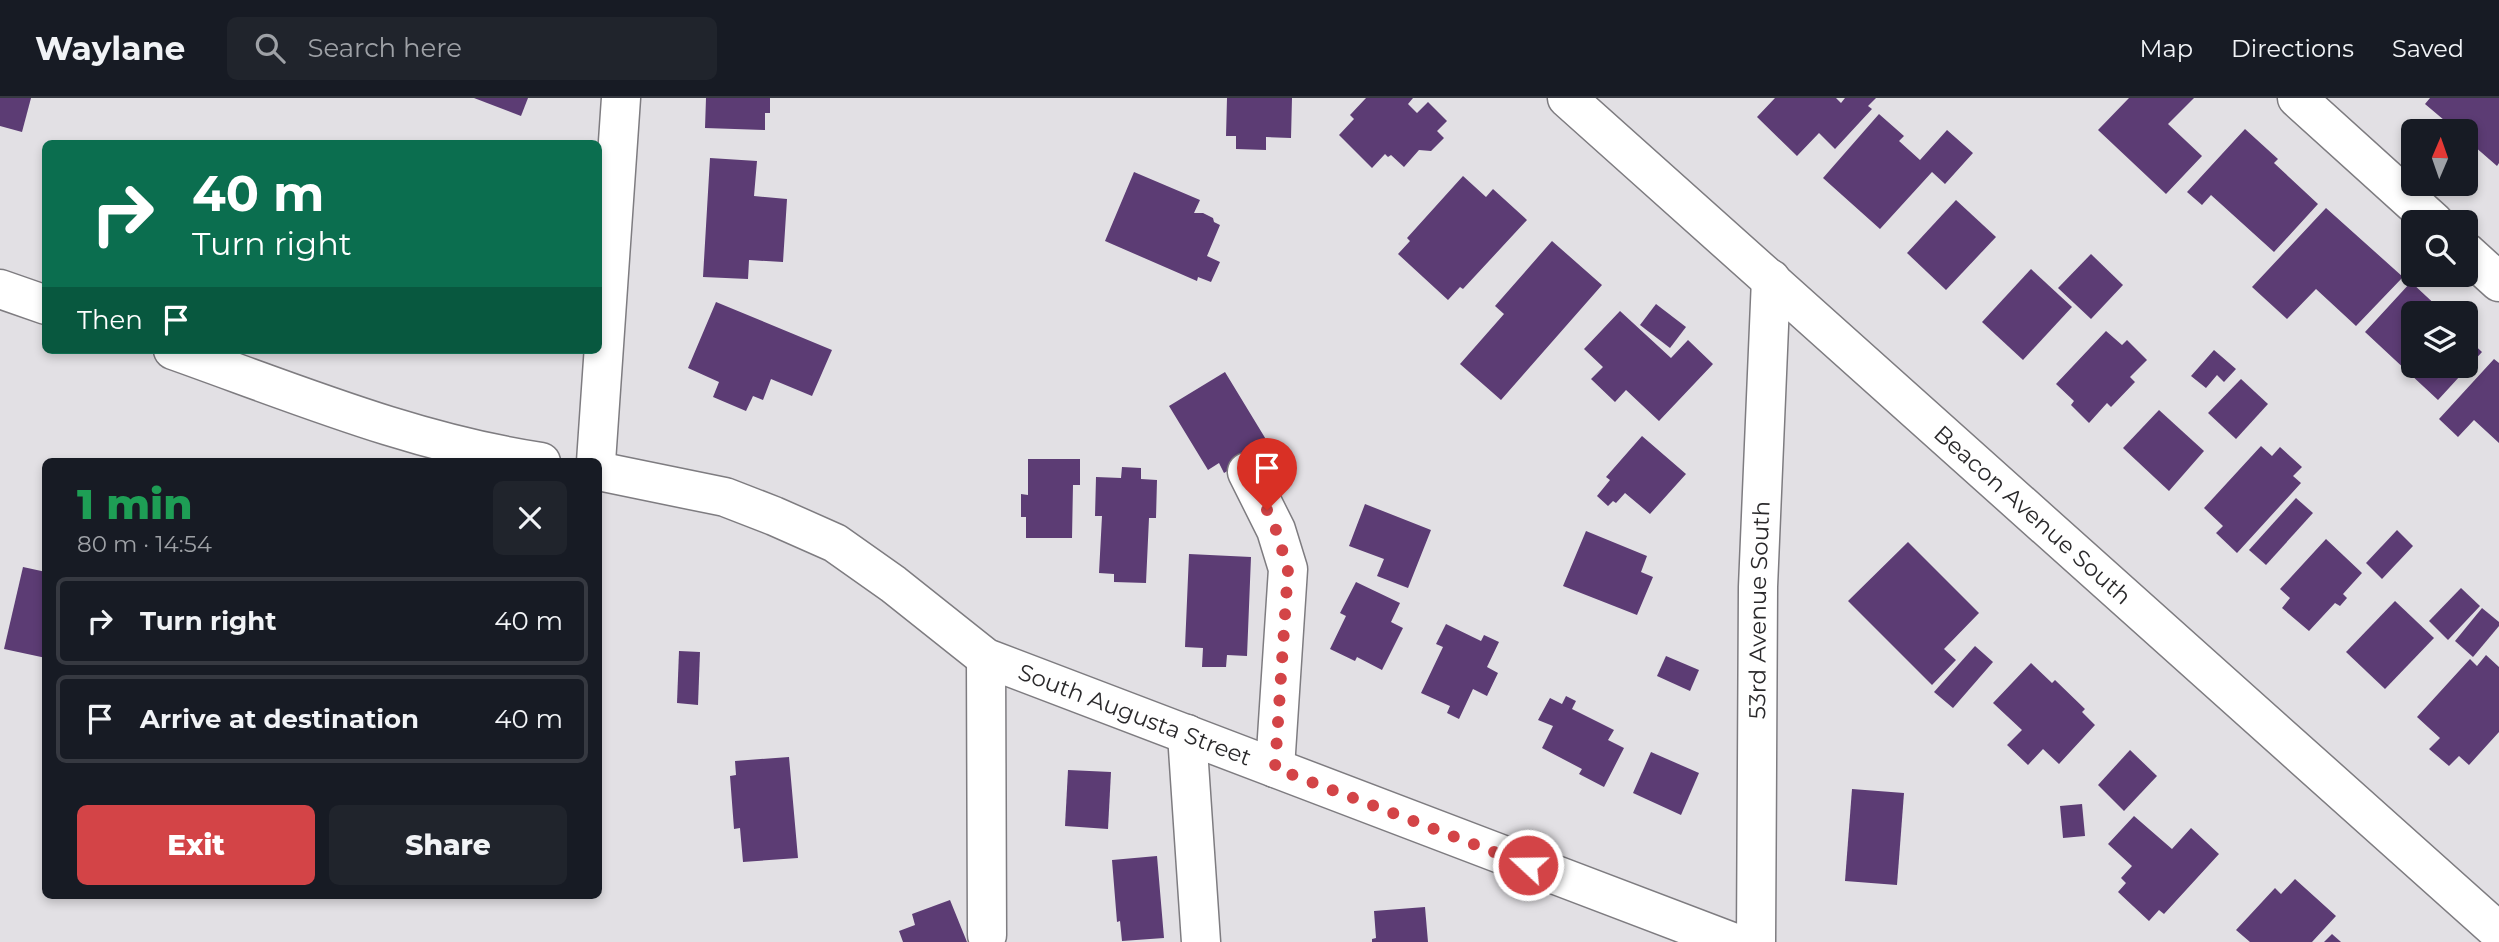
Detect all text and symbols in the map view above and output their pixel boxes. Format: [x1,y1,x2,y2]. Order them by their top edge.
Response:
search box [227,17,717,80]
text: Waylane [35,28,185,68]
icon: search [251,29,289,67]
text: Search here [307,32,462,64]
text: Map [2140,34,2193,63]
text: Directions [2231,34,2354,63]
text: Saved [2392,34,2464,63]
north arrow [2401,119,2478,196]
map controls [2401,119,2478,378]
text: 40 m [192,164,324,223]
icon: right [77,168,168,259]
button: search [2401,210,2478,287]
text: Turn right [192,224,352,263]
icon: arrive [157,301,195,339]
button: layers [2401,301,2478,378]
text: Then [77,304,143,336]
street label: Beacon Avenue South [1928,419,2137,610]
pin [1237,438,1297,510]
icon: arrive [1248,449,1286,487]
text: 1 min [77,478,193,530]
button: close [493,481,567,555]
street label: 53rd Avenue South [1743,500,1776,719]
text: 80 m · 14:54 [77,530,212,558]
icon: right [81,602,119,640]
text: Turn right [140,605,276,637]
text: 40 m [494,605,563,637]
street label: South Augusta Street [1014,658,1255,772]
icon: arrive [81,700,119,738]
text: Arrive at destination [140,703,419,735]
text: 40 m [494,703,563,735]
button: Exit [77,805,315,885]
button: Share [329,805,567,885]
position arrow [1491,828,1565,902]

